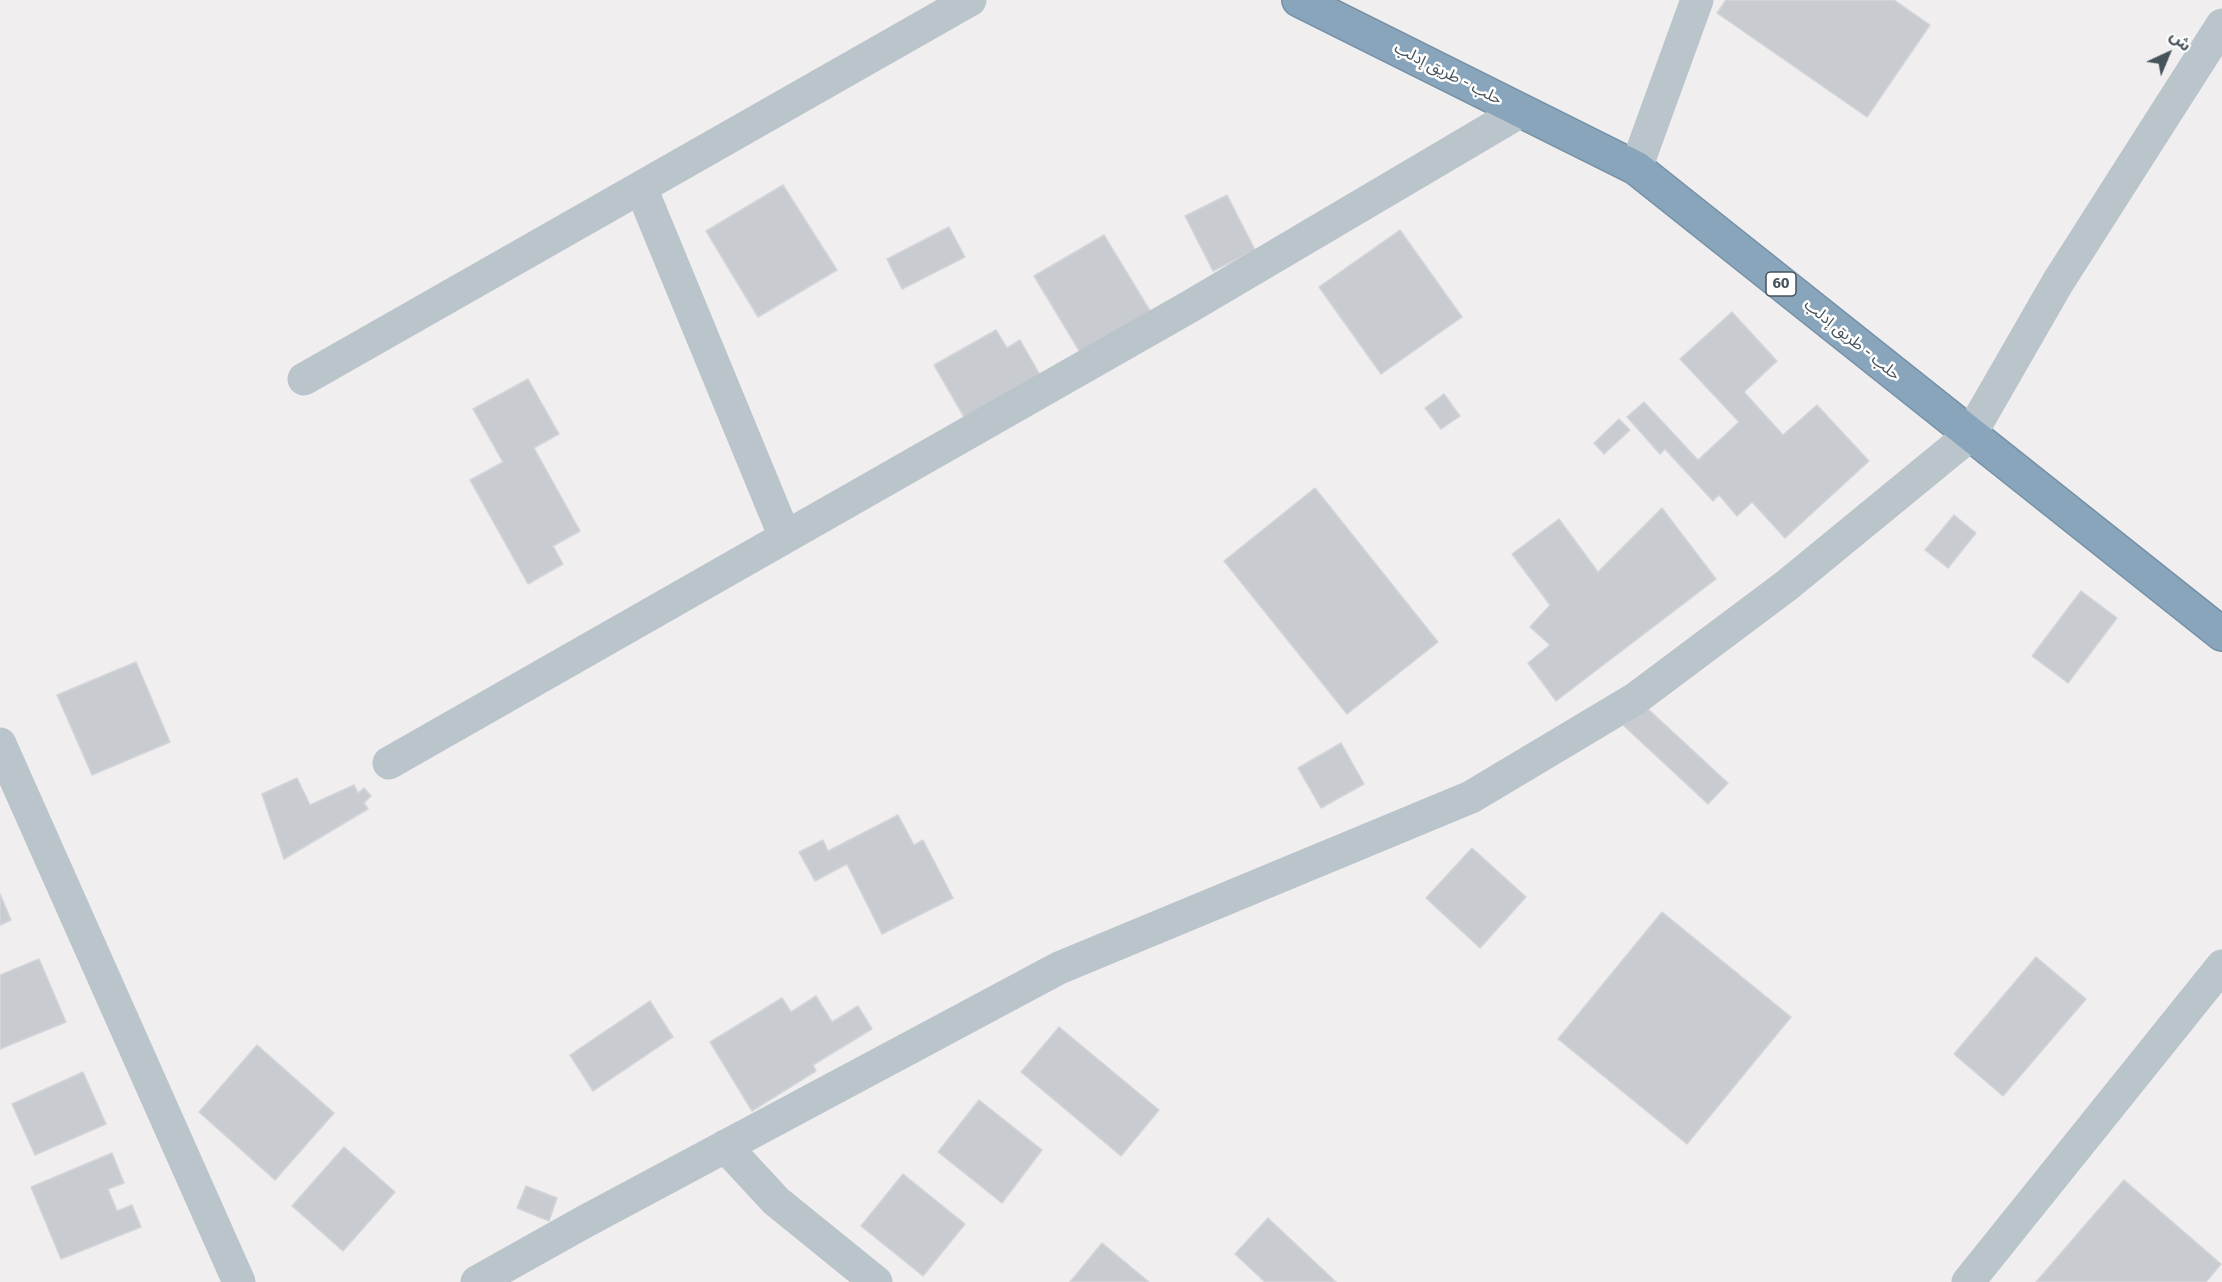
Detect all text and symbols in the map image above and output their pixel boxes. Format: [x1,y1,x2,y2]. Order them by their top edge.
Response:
north arrow [2138,24,2198,84]
text: ش [2166,26,2195,55]
street label: حلب - طريق إدلب [1391,39,1505,109]
road number: 60 [1766,272,1796,296]
street label: حلب - طريق إدلب [1800,295,1904,385]

